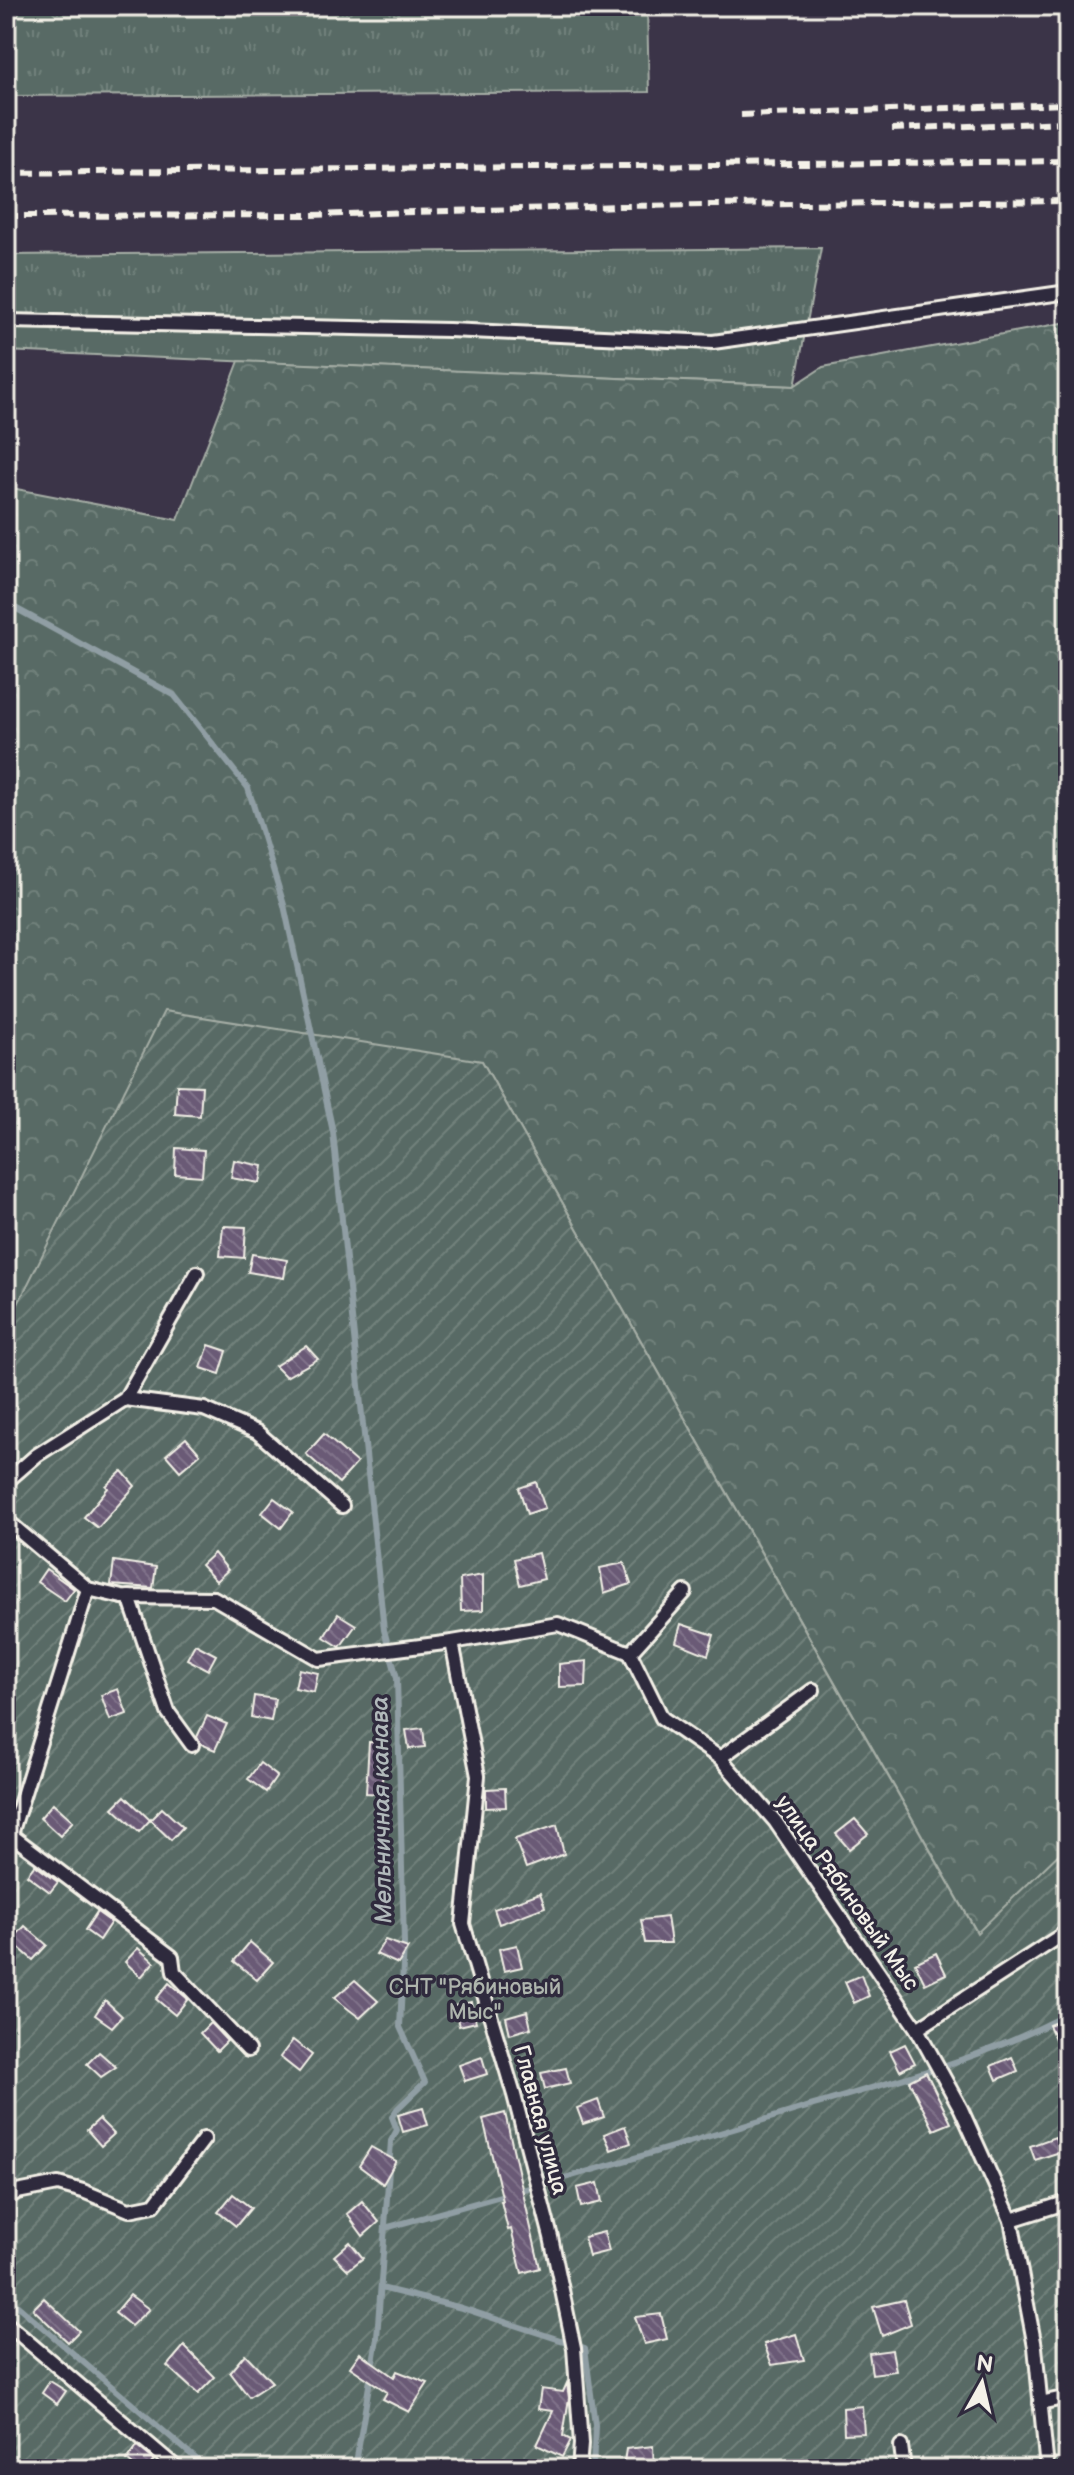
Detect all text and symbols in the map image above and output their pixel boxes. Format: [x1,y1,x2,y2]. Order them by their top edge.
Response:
water label: Мельничная канава [366,1696,398,1924]
street label: улица Рябиновый Мыс [769,1790,925,1996]
park label: СНТ "Рябиновый Мыс" [389,1974,561,2026]
street label: Главная улица [507,2042,573,2198]
north arrow [942,2343,1022,2423]
text: N [975,2350,995,2379]

